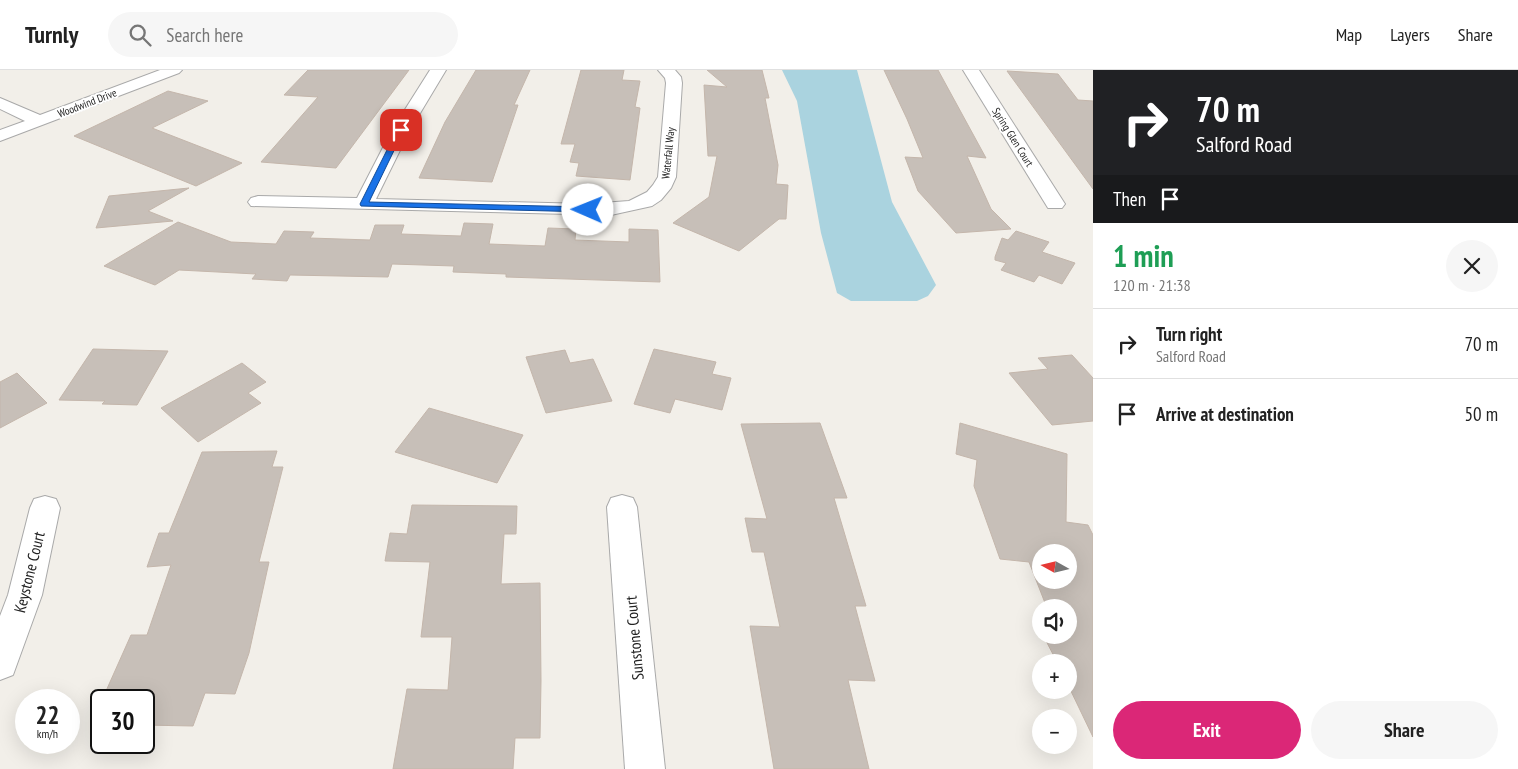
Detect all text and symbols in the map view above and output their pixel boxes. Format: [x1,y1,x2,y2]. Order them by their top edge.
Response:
search box [108,12,458,57]
text: Turnly [25,19,78,50]
icon: search [126,21,154,49]
text: Search here [166,23,243,47]
text: Map [1336,23,1362,46]
text: Layers [1390,23,1430,46]
text: Share [1458,23,1493,46]
street label: Woodwind Drive [56,85,119,121]
text: 70 m [1196,86,1260,132]
icon: right [1113,90,1178,155]
street label: Spring Glen Court [989,105,1037,169]
pin [380,109,422,151]
icon: arrive [387,116,415,144]
street label: Waterfall Way [658,126,678,180]
text: Salford Road [1196,130,1292,158]
position arrow [561,183,613,235]
icon: arrive [1156,185,1184,213]
text: Then [1113,187,1146,211]
text: 1 min [1113,236,1174,275]
button: close [1446,240,1498,292]
text: 120 m · 21:38 [1113,275,1191,295]
text: Turn right [1156,322,1222,346]
icon: right [1113,330,1141,358]
text: 70 m [1465,332,1498,356]
text: Salford Road [1156,346,1226,366]
icon: arrive [1113,400,1141,428]
text: Arrive at destination [1156,402,1294,426]
text: 50 m [1465,402,1498,426]
street label: Keystone Court [9,529,49,615]
north arrow [1032,544,1078,589]
map controls [1032,544,1077,754]
street label: Sunstone Court [620,595,648,681]
button: sound [1032,599,1077,644]
button: + [1032,654,1077,699]
speed limit sign: 30 [90,689,155,754]
text: 22 [36,699,59,731]
button: Exit [1113,701,1301,759]
button: Share [1311,701,1498,759]
button: − [1032,709,1077,754]
text: km/h [37,726,58,741]

